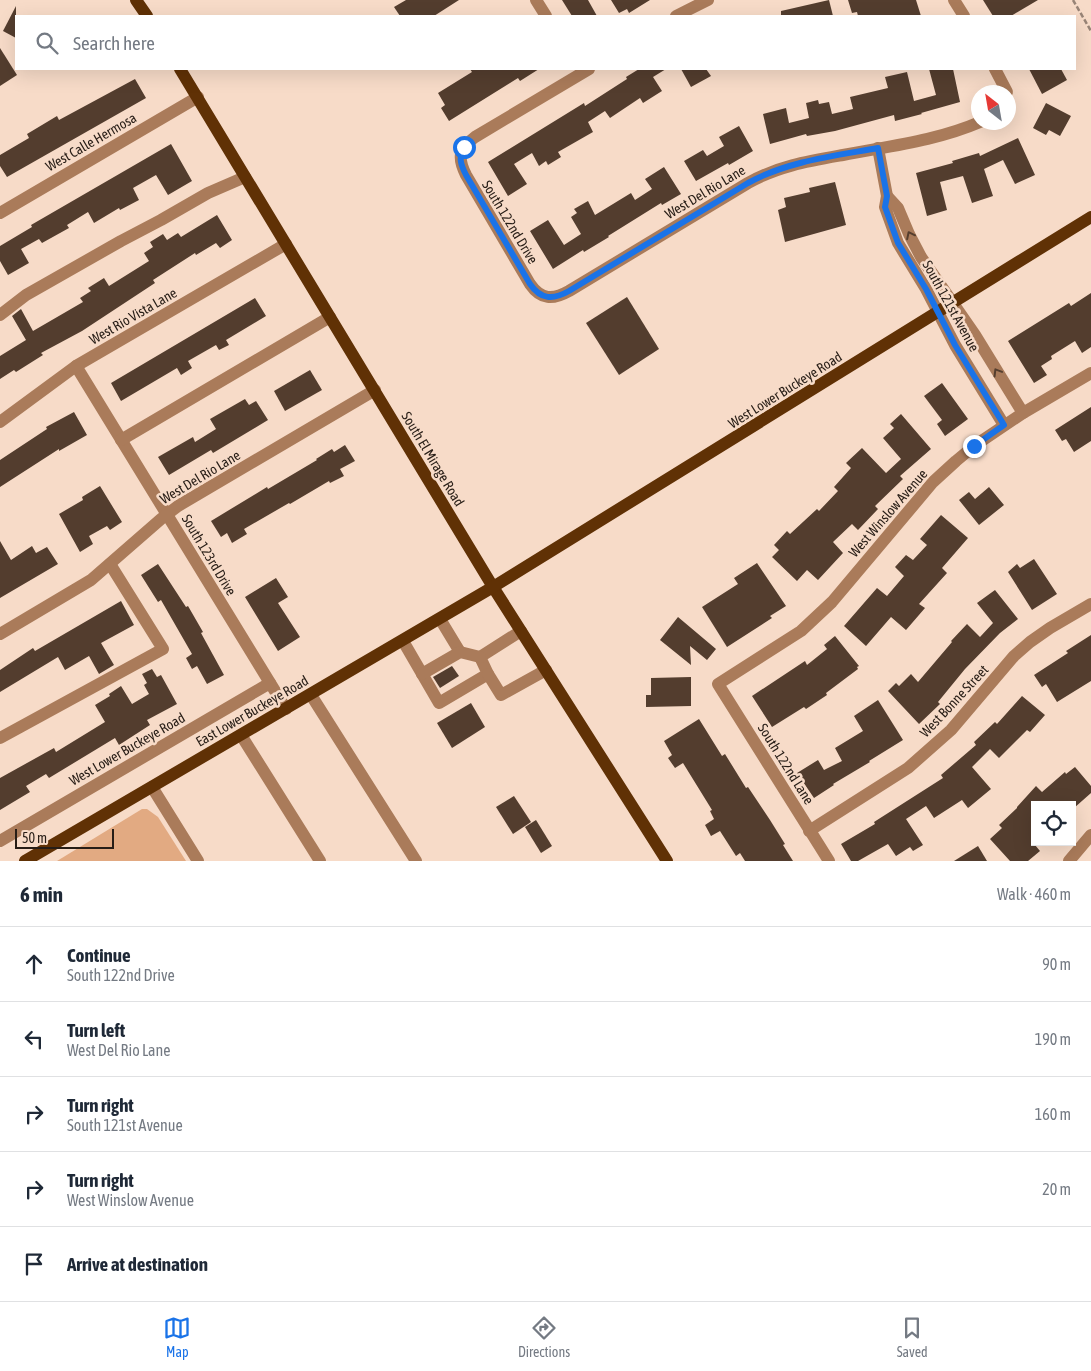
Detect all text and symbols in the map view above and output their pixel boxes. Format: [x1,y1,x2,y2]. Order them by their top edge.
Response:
search box [15,15,1076,70]
icon: search [33,29,61,57]
text: Search here [73,32,155,54]
north arrow [971,85,1016,130]
street label: West Calle Hermosa [43,110,139,174]
route start [453,136,476,159]
street label: West Del Rio Lane [662,162,748,222]
street label: South 122nd Drive [479,177,541,267]
one-way arrow [905,231,916,240]
street label: South 121st Avenue [919,258,983,354]
street label: West Rio Vista Lane [86,285,180,347]
street label: West Lower Buckeye Road [725,349,845,431]
one-way arrow [994,368,1004,377]
street label: South El Mirage Road [399,409,467,509]
route end [963,435,986,458]
street label: West Del Rio Lane [157,447,243,507]
street label: West Winslow Avenue [846,466,930,560]
street label: South 123rd Drive [179,512,239,598]
street label: West Bonne Street [917,662,991,740]
street label: East Lower Buckeye Road [193,672,311,750]
street label: West Lower Buckeye Road [66,709,188,789]
street label: South 122nd Lane [755,721,817,807]
map controls [1031,801,1076,846]
button: locate [1031,801,1076,846]
scale bar [15,826,114,849]
text: 50 m [22,830,47,846]
text: 6 min [20,882,63,906]
text: Walk · 460 m [997,885,1071,903]
text: Continue [67,944,131,966]
icon: ahead [20,950,48,978]
text: 90 m [1042,955,1071,973]
text: South 122nd Drive [67,966,175,984]
text: Turn left [67,1019,125,1041]
icon: left [20,1025,48,1053]
text: 190 m [1035,1030,1071,1048]
text: West Del Rio Lane [67,1041,171,1059]
text: Turn right [67,1094,134,1116]
icon: right [20,1100,48,1128]
text: 160 m [1035,1105,1071,1123]
text: South 121st Avenue [67,1116,183,1134]
text: Turn right [67,1169,134,1191]
icon: right [20,1175,48,1203]
text: 20 m [1042,1180,1071,1198]
text: West Winslow Avenue [67,1191,194,1209]
icon: arrive [20,1250,48,1278]
text: Arrive at destination [67,1253,208,1275]
tab: Map [163,1314,191,1360]
tab: Directions [518,1314,570,1360]
tab: Saved [897,1314,928,1360]

